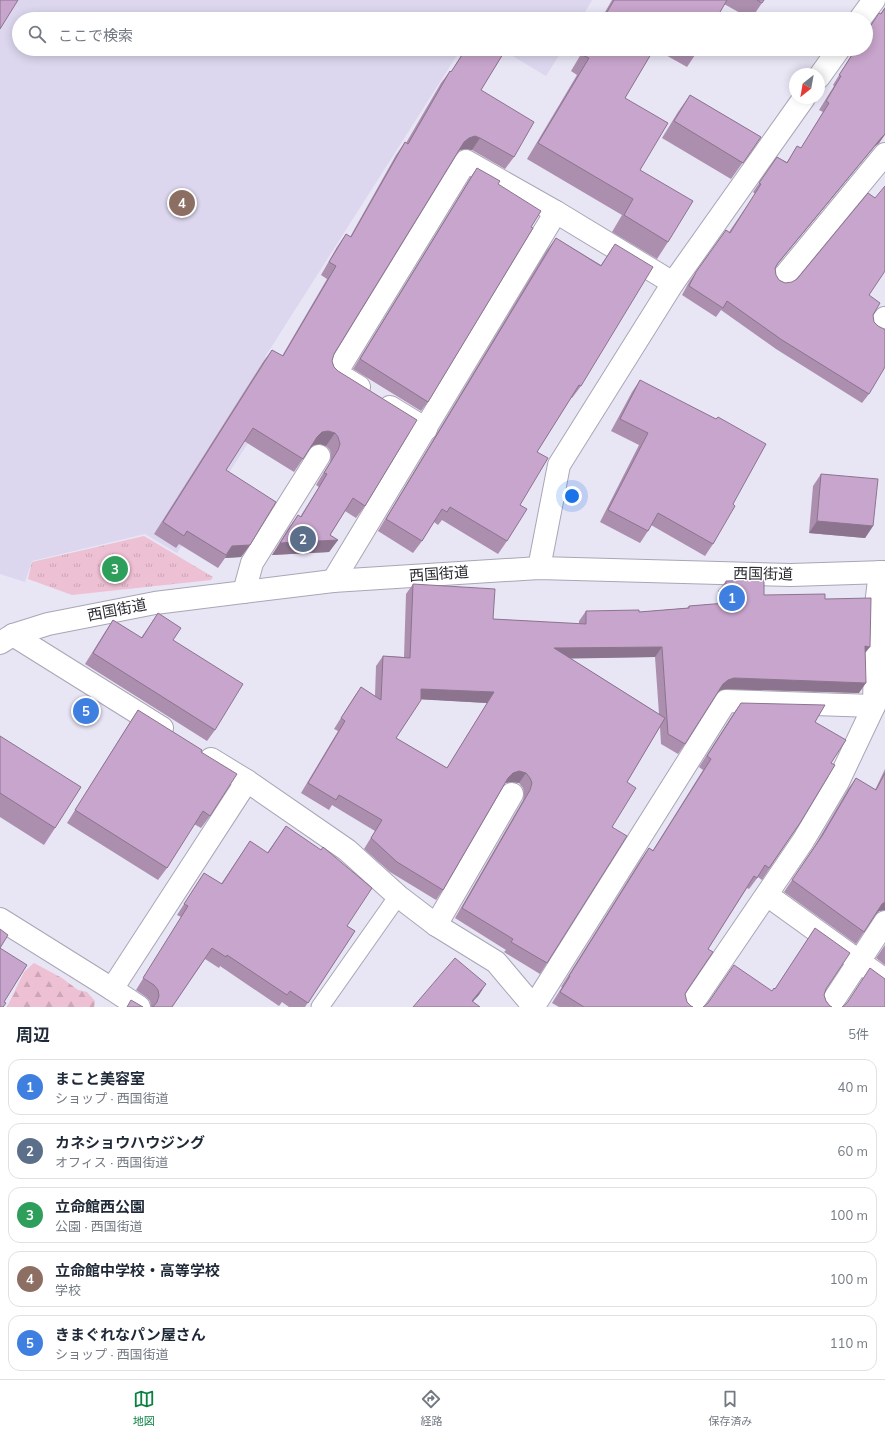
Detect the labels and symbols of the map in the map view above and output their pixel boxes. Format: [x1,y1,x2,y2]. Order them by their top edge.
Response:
north arrow [789,68,825,104]
pin: 4 [169,188,195,218]
your location [562,486,582,506]
pin: 2 [290,524,316,554]
pin: 3 [102,554,128,584]
street label: 西国街道 [408,562,470,585]
street label: 西国街道 [733,563,793,584]
pin: 1 [719,583,745,613]
street label: 西国街道 [86,594,148,625]
pin: 5 [73,696,99,726]

